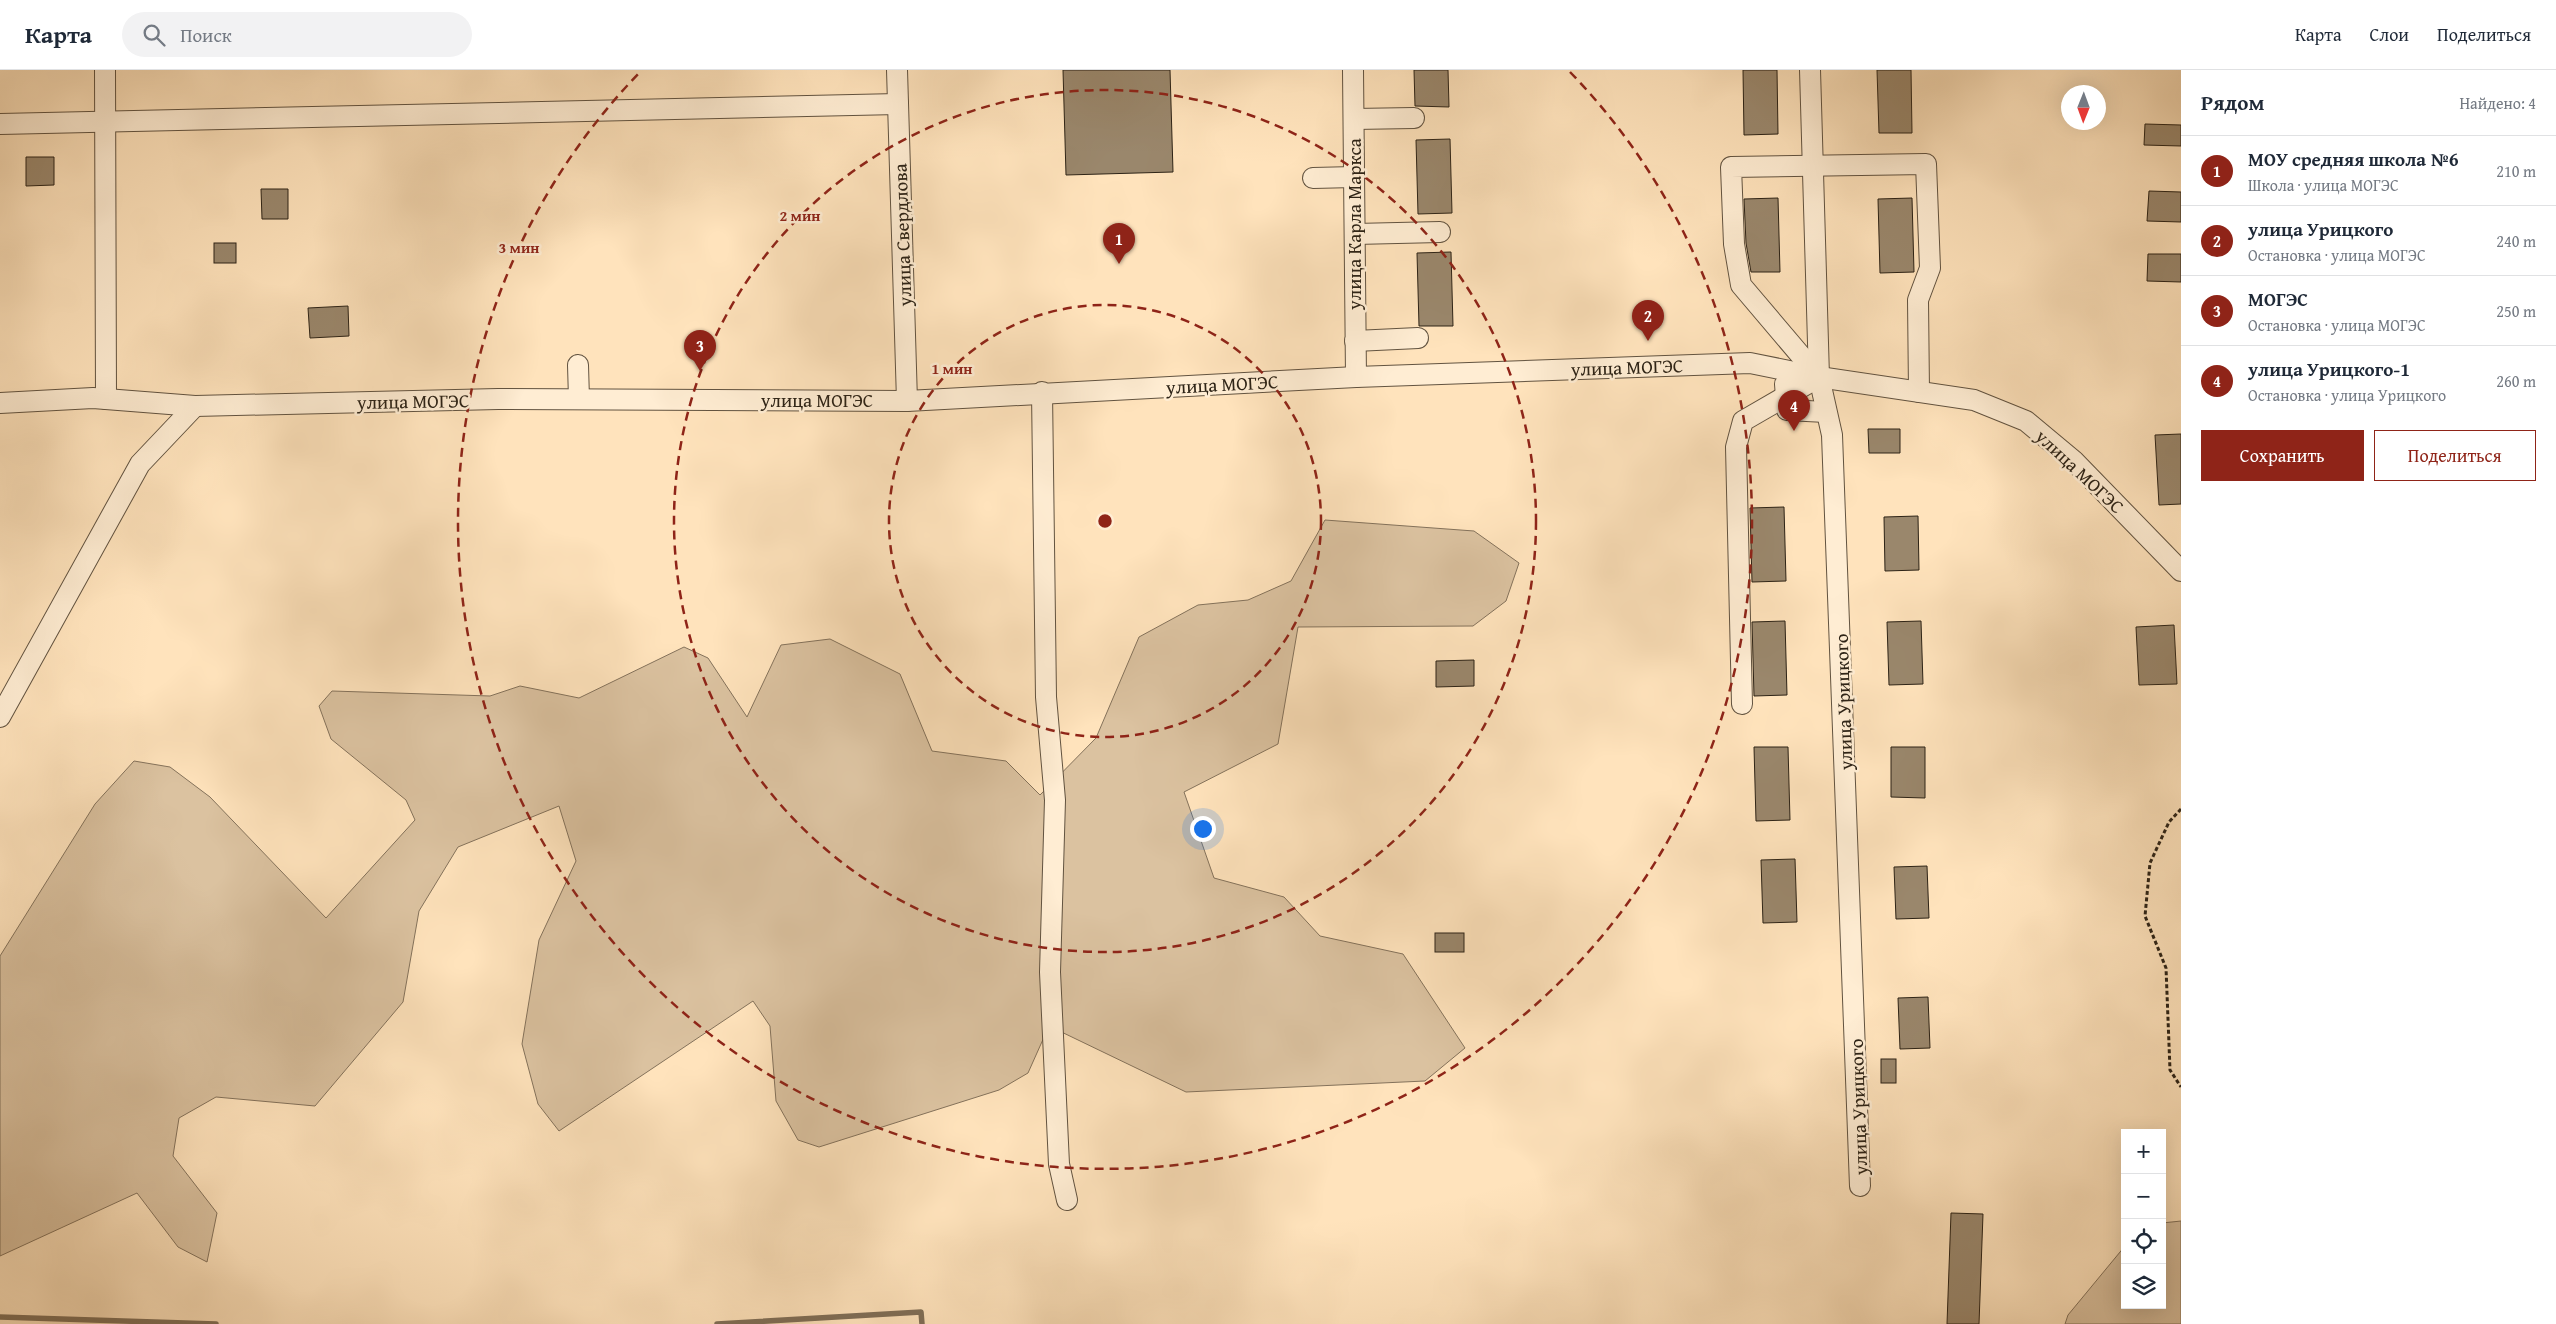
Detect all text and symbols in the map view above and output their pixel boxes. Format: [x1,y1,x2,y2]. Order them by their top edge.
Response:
search box [122,12,472,57]
text: Карта [25,17,92,52]
icon: search [140,21,168,49]
text: Поиск [180,21,232,49]
text: Карта [2295,21,2342,48]
text: Слои [2370,21,2409,48]
text: Поделиться [2437,21,2531,48]
north arrow [2061,85,2106,130]
text: Рядом [2201,87,2264,118]
text: Найдено: 4 [2459,91,2536,115]
street label: улица Карла Маркса [1340,138,1368,311]
text: МОУ средняя школа №6 [2248,145,2459,173]
text: 1 [2213,159,2221,183]
text: 210 m [2496,159,2536,183]
street label: улица Свердлова [886,163,919,308]
text: Школа · улица МОГЭС [2248,173,2399,197]
text: 2 мин [780,205,821,226]
text: улица Урицкого [2248,215,2393,243]
pin: 1 [1103,223,1135,264]
text: 2 [2213,229,2221,253]
text: 240 m [2496,229,2536,253]
text: 3 мин [499,237,540,258]
text: Остановка · улица МОГЭС [2248,243,2426,267]
text: МОГЭС [2248,285,2308,313]
text: 3 [2213,299,2221,323]
text: 250 m [2496,299,2536,323]
pin: 2 [1632,300,1664,341]
text: Остановка · улица МОГЭС [2248,313,2426,337]
pin: 3 [684,330,716,371]
street label: улица МОГЭС [1569,351,1684,383]
text: улица Урицкого-1 [2248,355,2410,383]
text: 1 мин [932,358,973,379]
street label: улица МОГЭС [1164,367,1279,401]
text: 4 [2213,369,2221,393]
text: 260 m [2496,369,2536,393]
text: Остановка · улица Урицкого [2248,383,2446,407]
street label: улица МОГЭС [356,386,469,416]
street label: улица МОГЭС [760,386,873,414]
pin: 4 [1778,390,1810,431]
street label: улица МОГЭС [2029,422,2131,520]
button: Сохранить [2201,430,2364,481]
button: Поделиться [2374,430,2536,481]
centre of rings [1096,512,1114,530]
street label: улица Урицкого [1827,633,1859,772]
your location [1190,816,1216,842]
street label: улица Урицкого [1842,1038,1874,1177]
map controls [2121,1129,2166,1309]
button: + [2121,1129,2166,1174]
button: − [2121,1174,2166,1219]
button: locate [2121,1219,2166,1264]
button: layers [2121,1264,2166,1309]

